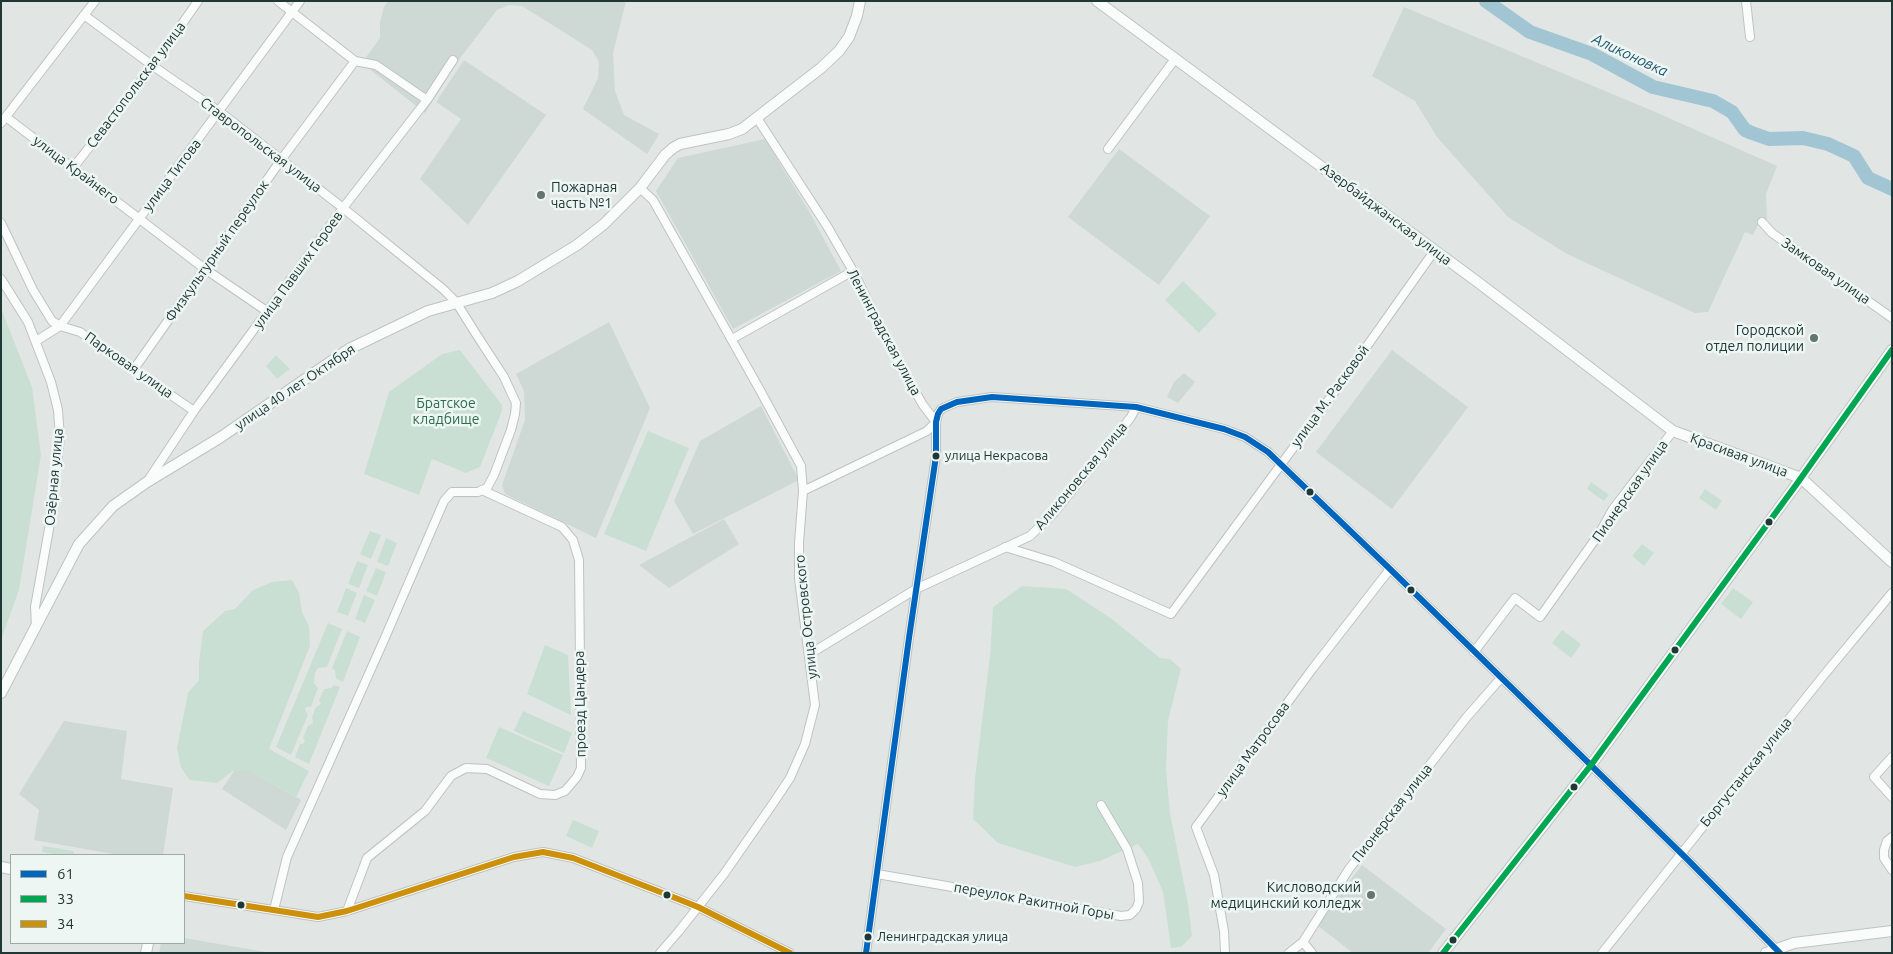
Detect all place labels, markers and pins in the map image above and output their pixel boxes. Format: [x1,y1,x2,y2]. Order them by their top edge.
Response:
place label: Пожарная часть №1 [551,179,617,212]
marker: Пожарная часть №1 [535,189,547,201]
place label: Городской отдел полиции [1705,322,1804,354]
marker: Городской отдел полиции [1808,332,1820,344]
place label: улица Некрасова [945,448,1048,464]
marker: улица Некрасова [931,451,941,461]
unlabelled marker [1305,487,1315,497]
unlabelled marker [1764,517,1774,527]
unlabelled marker [1406,585,1416,595]
unlabelled marker [1670,645,1680,655]
unlabelled marker [1569,782,1579,792]
place label: Кисловодский медицинский колледж [1210,879,1361,912]
marker: Кисловодский медицинский колледж [1365,889,1377,901]
unlabelled marker [662,890,672,900]
unlabelled marker [236,900,246,910]
place label: Ленинградская улица [877,929,1008,945]
marker: Ленинградская улица [863,932,873,942]
unlabelled marker [1448,935,1458,945]

